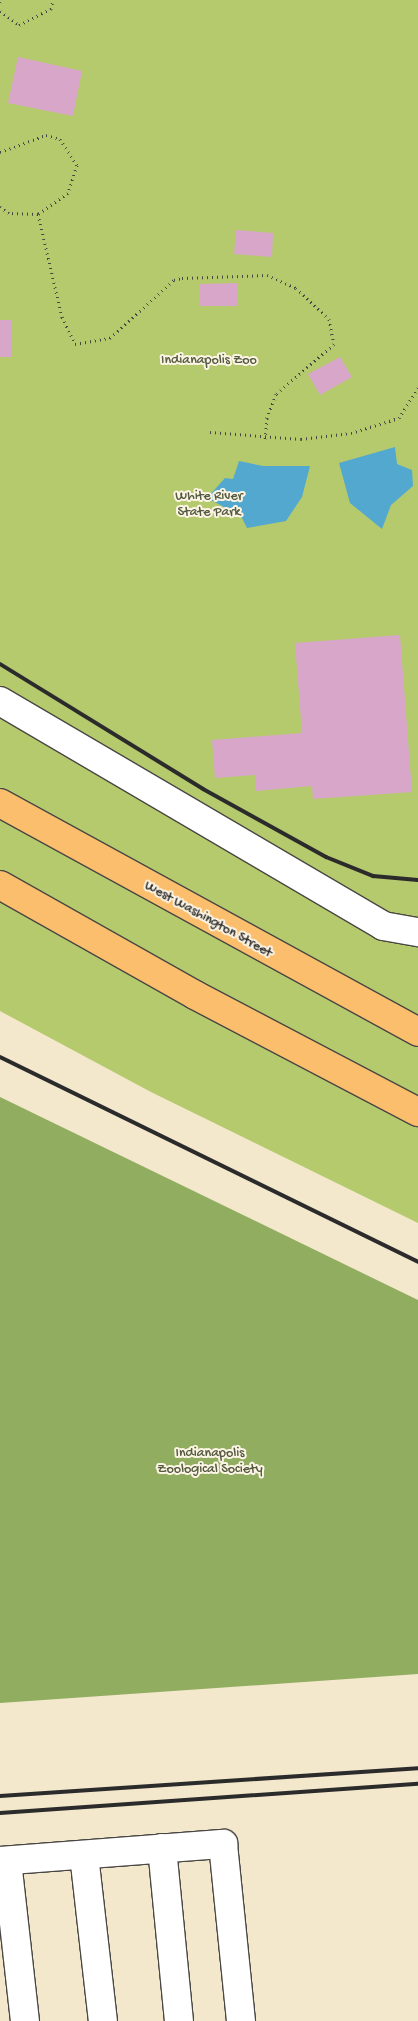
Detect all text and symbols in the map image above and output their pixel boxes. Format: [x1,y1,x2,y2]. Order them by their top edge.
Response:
park label: Indianapolis Zoo [161,353,257,369]
park label: White River State Park [175,489,243,522]
street label: West Washington Street [141,878,275,962]
park label: Indianapolis Zoological Society [157,1446,263,1478]

